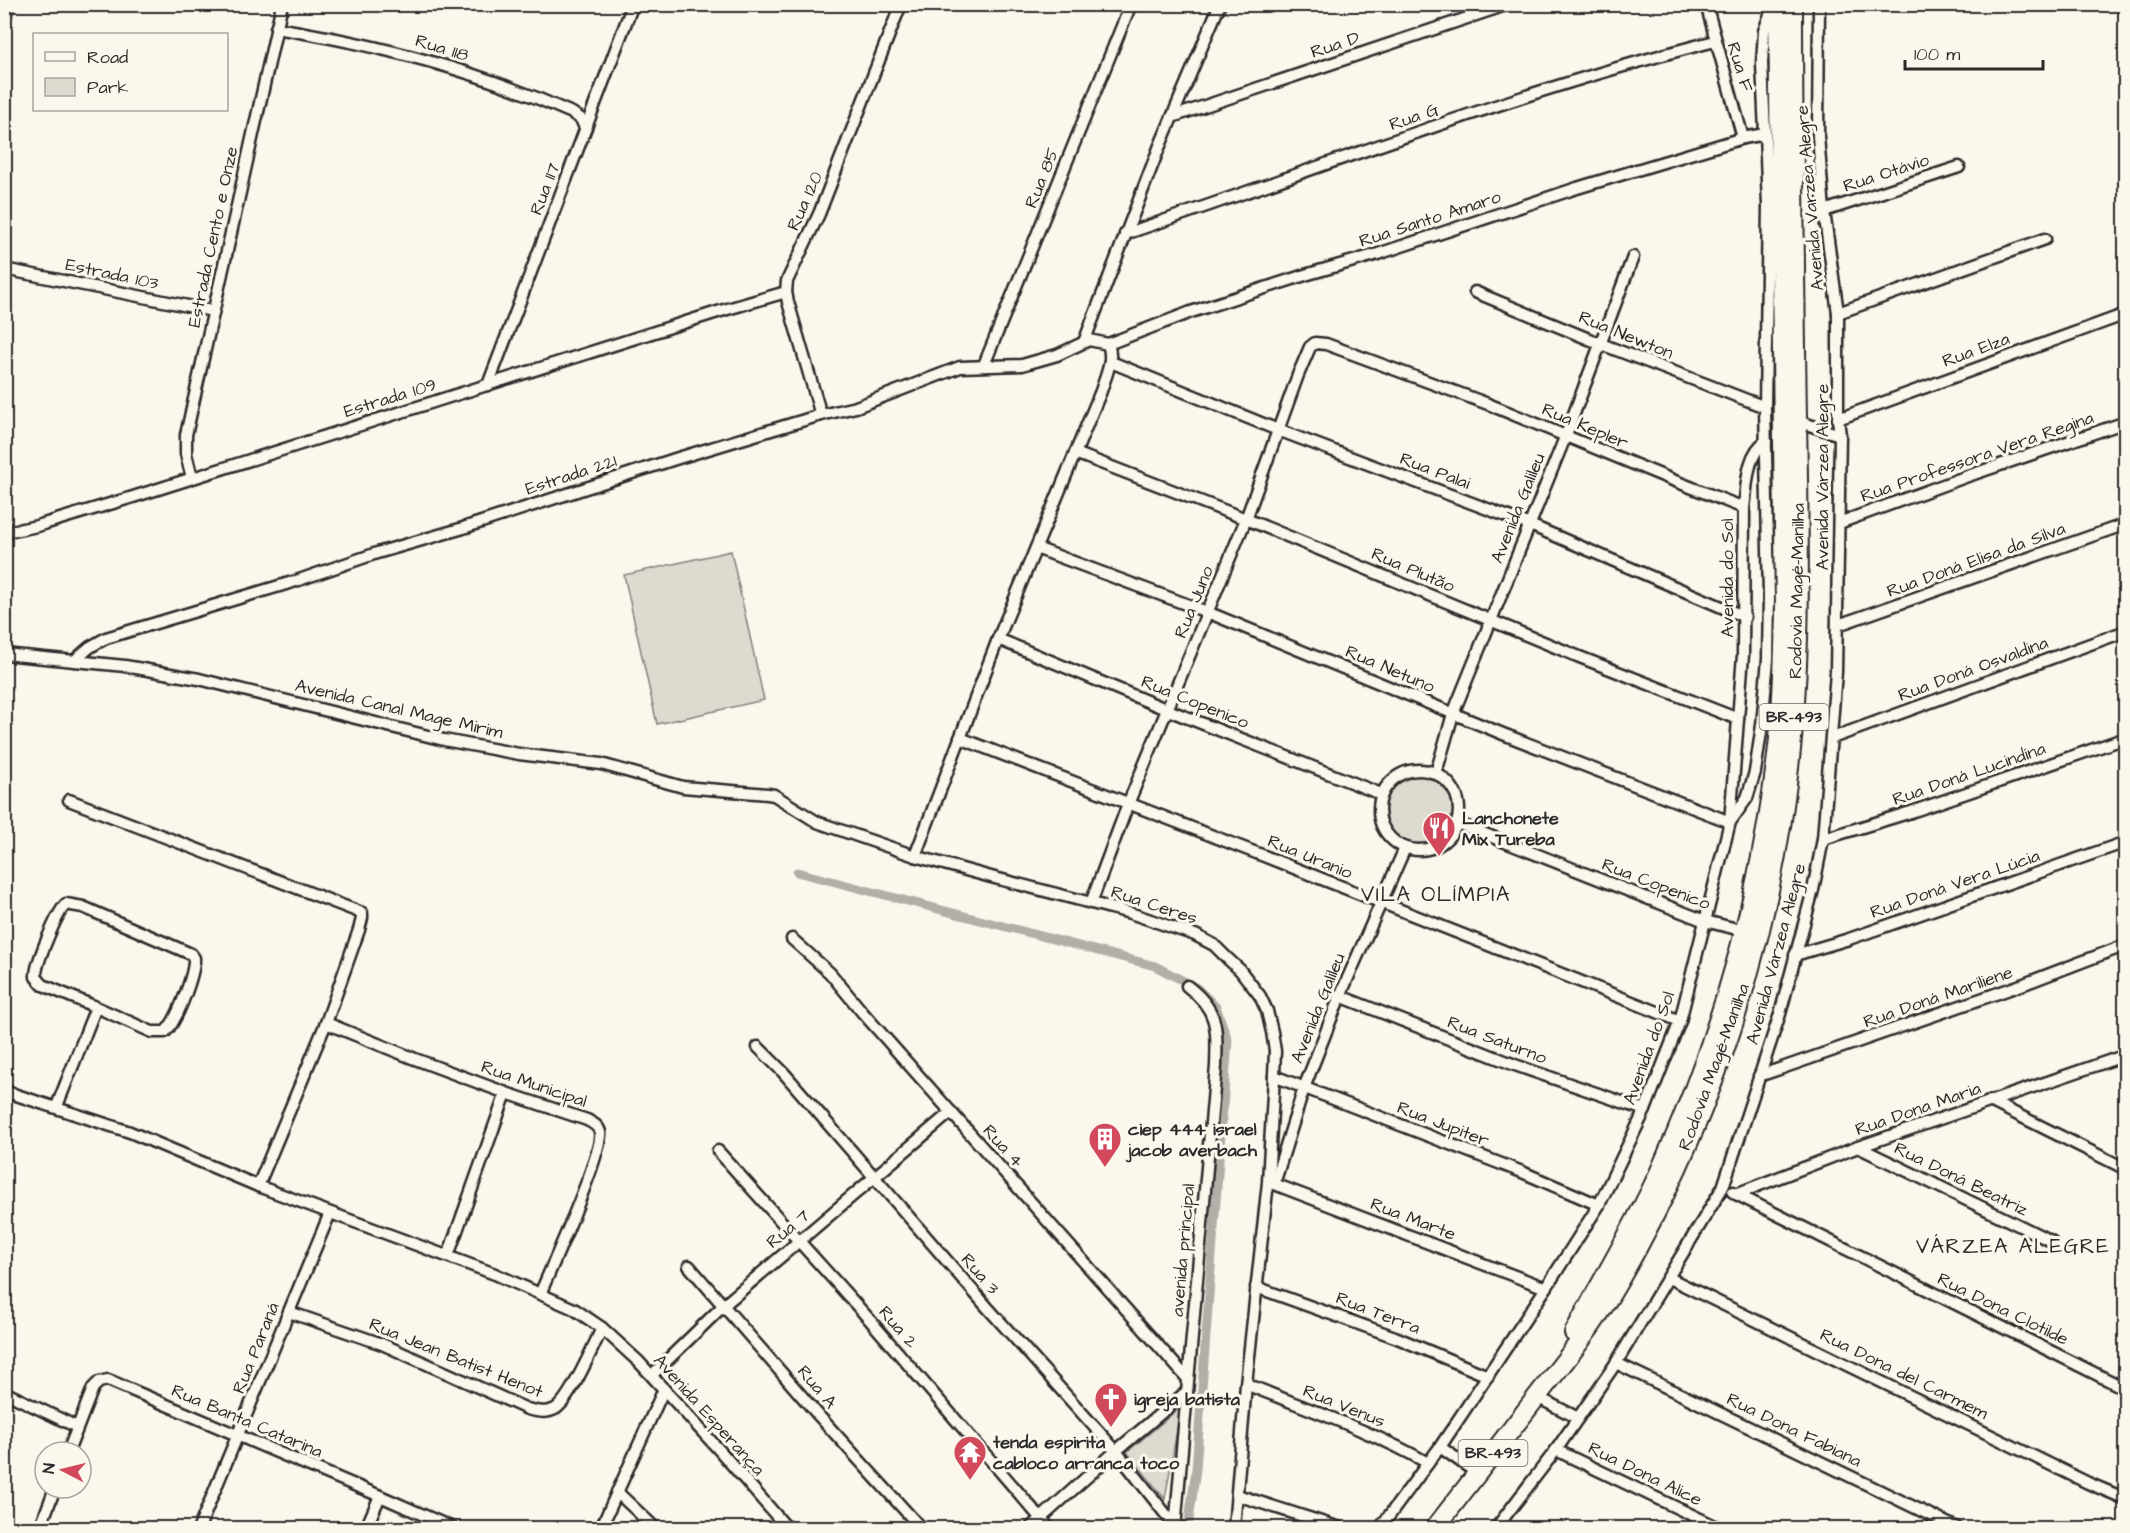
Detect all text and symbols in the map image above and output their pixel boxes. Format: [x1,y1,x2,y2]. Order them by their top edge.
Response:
street label: Rua D [1307,25,1363,65]
street label: Rua 118 [412,28,472,68]
legend [33,33,228,111]
scale bar [1905,33,2043,71]
street label: Rua F [1721,39,1760,95]
text: 100 m [1914,42,1960,67]
text: Road [87,45,128,70]
text: Park [87,75,129,100]
street label: Rua G [1386,97,1443,137]
street label: Avenida Varzea Alegre [1789,104,1832,292]
street label: Estrada Cento e Onze [182,144,244,330]
street label: Rua 85 [1019,144,1065,212]
street label: Rua Otávio [1840,147,1932,199]
street label: Rua 117 [524,159,566,219]
street label: Rua 120 [781,167,829,235]
street label: Rua Santo Amaro [1356,184,1504,254]
street label: Estrada 103 [63,252,161,296]
street label: Rua Newton [1575,305,1677,365]
street label: Rua Elza [1939,326,2013,374]
street label: Estrada 109 [341,372,439,424]
street label: Avenida Várzea Alegre [1810,384,1836,570]
street label: Rua Kepler [1538,397,1632,455]
street label: Rua Professora Vera Regina [1857,405,2097,510]
street label: Rua Palai [1396,446,1474,496]
street label: Estrada 221 [522,449,620,501]
street label: Avenida Galileu [1485,449,1551,567]
street label: Rodovia Magé-Manilha [1783,503,1812,679]
street label: Rua Doná Elisa da Silva [1883,516,2069,604]
street label: Avenida do Sol [1715,518,1740,638]
street label: Rua Plutão [1367,541,1459,599]
street label: Rua Juno [1168,562,1220,642]
street label: Rua Doná Osvaldina [1894,630,2052,708]
street label: Rua Netuno [1341,639,1439,699]
street label: Rua Copenico [1137,669,1253,735]
street label: Avenida Canal Mage Mirim [292,673,505,746]
road number: BR-493 [1760,704,1828,730]
street label: Rua Doná Lucindína [1889,736,2049,812]
place label: Lanchonete Mix Tureba [1462,806,1559,852]
restaurant icon: Lanchonete Mix Tureba [1421,810,1457,857]
street label: Rua Uranio [1264,829,1356,885]
street label: Rua Doná Vera Lúcia [1867,843,2043,925]
street label: Rua Copenico [1598,852,1714,916]
street label: Avenida Várzea Alegre [1740,861,1813,1048]
street label: Rua Ceres [1108,879,1200,931]
district label: VILA OLÍMPIA [1361,880,1511,909]
street label: Avenida Galileu [1285,949,1351,1067]
street label: Rua Doná Mariliene [1860,960,2016,1034]
street label: Rodovia Magé-Manilha [1672,980,1757,1154]
street label: Avenida do Sol [1617,988,1681,1108]
street label: Rua Saturno [1444,1010,1550,1070]
street label: Rua Municipal [478,1054,590,1114]
street label: Rua Dona Maria [1852,1076,1984,1142]
street label: Rua Jupiter [1393,1095,1493,1153]
place label: ciep 444 israel jacob averbach [1125,1117,1258,1163]
street label: Rua 4 [977,1119,1029,1173]
building icon: ciep 444 israel jacob averbach [1087,1121,1123,1168]
street label: Rua Doná Beatriz [1890,1136,2032,1222]
street label: avenida principal [1165,1182,1201,1318]
street label: Rua Marte [1367,1191,1459,1247]
street label: Rua 7 [761,1204,815,1254]
district label: VÁRZEA ALEGRE [1916,1232,2110,1261]
street label: Rua 3 [955,1248,1005,1300]
street label: Rua Dona Clotilde [1933,1266,2073,1352]
street label: Rua Terra [1332,1286,1424,1340]
street label: Rua Paraná [226,1299,286,1397]
street label: Rua 2 [873,1300,924,1354]
street label: Rua Jean Batist Henot [365,1312,547,1405]
street label: Rua Dona del Carmem [1816,1322,1992,1426]
street label: Avenida Esperança [648,1349,770,1481]
street label: Rua A [791,1360,843,1414]
street label: Rua Banta Catarina [168,1378,326,1464]
street label: Rua Venus [1299,1378,1389,1434]
church icon: igreja batista [1093,1381,1129,1428]
street label: Rua Dona Fabiana [1722,1386,1866,1474]
place label: igreja batista [1134,1387,1241,1413]
place label: tenda espirita cabloco arranca toco [992,1430,1180,1476]
temple icon: tenda espirita cabloco arranca toco [952,1434,988,1481]
street label: Rua Dona Alice [1584,1436,1706,1512]
north arrow [33,1440,93,1500]
road number: BR-493 [1458,1440,1528,1466]
text: N [38,1462,61,1475]

